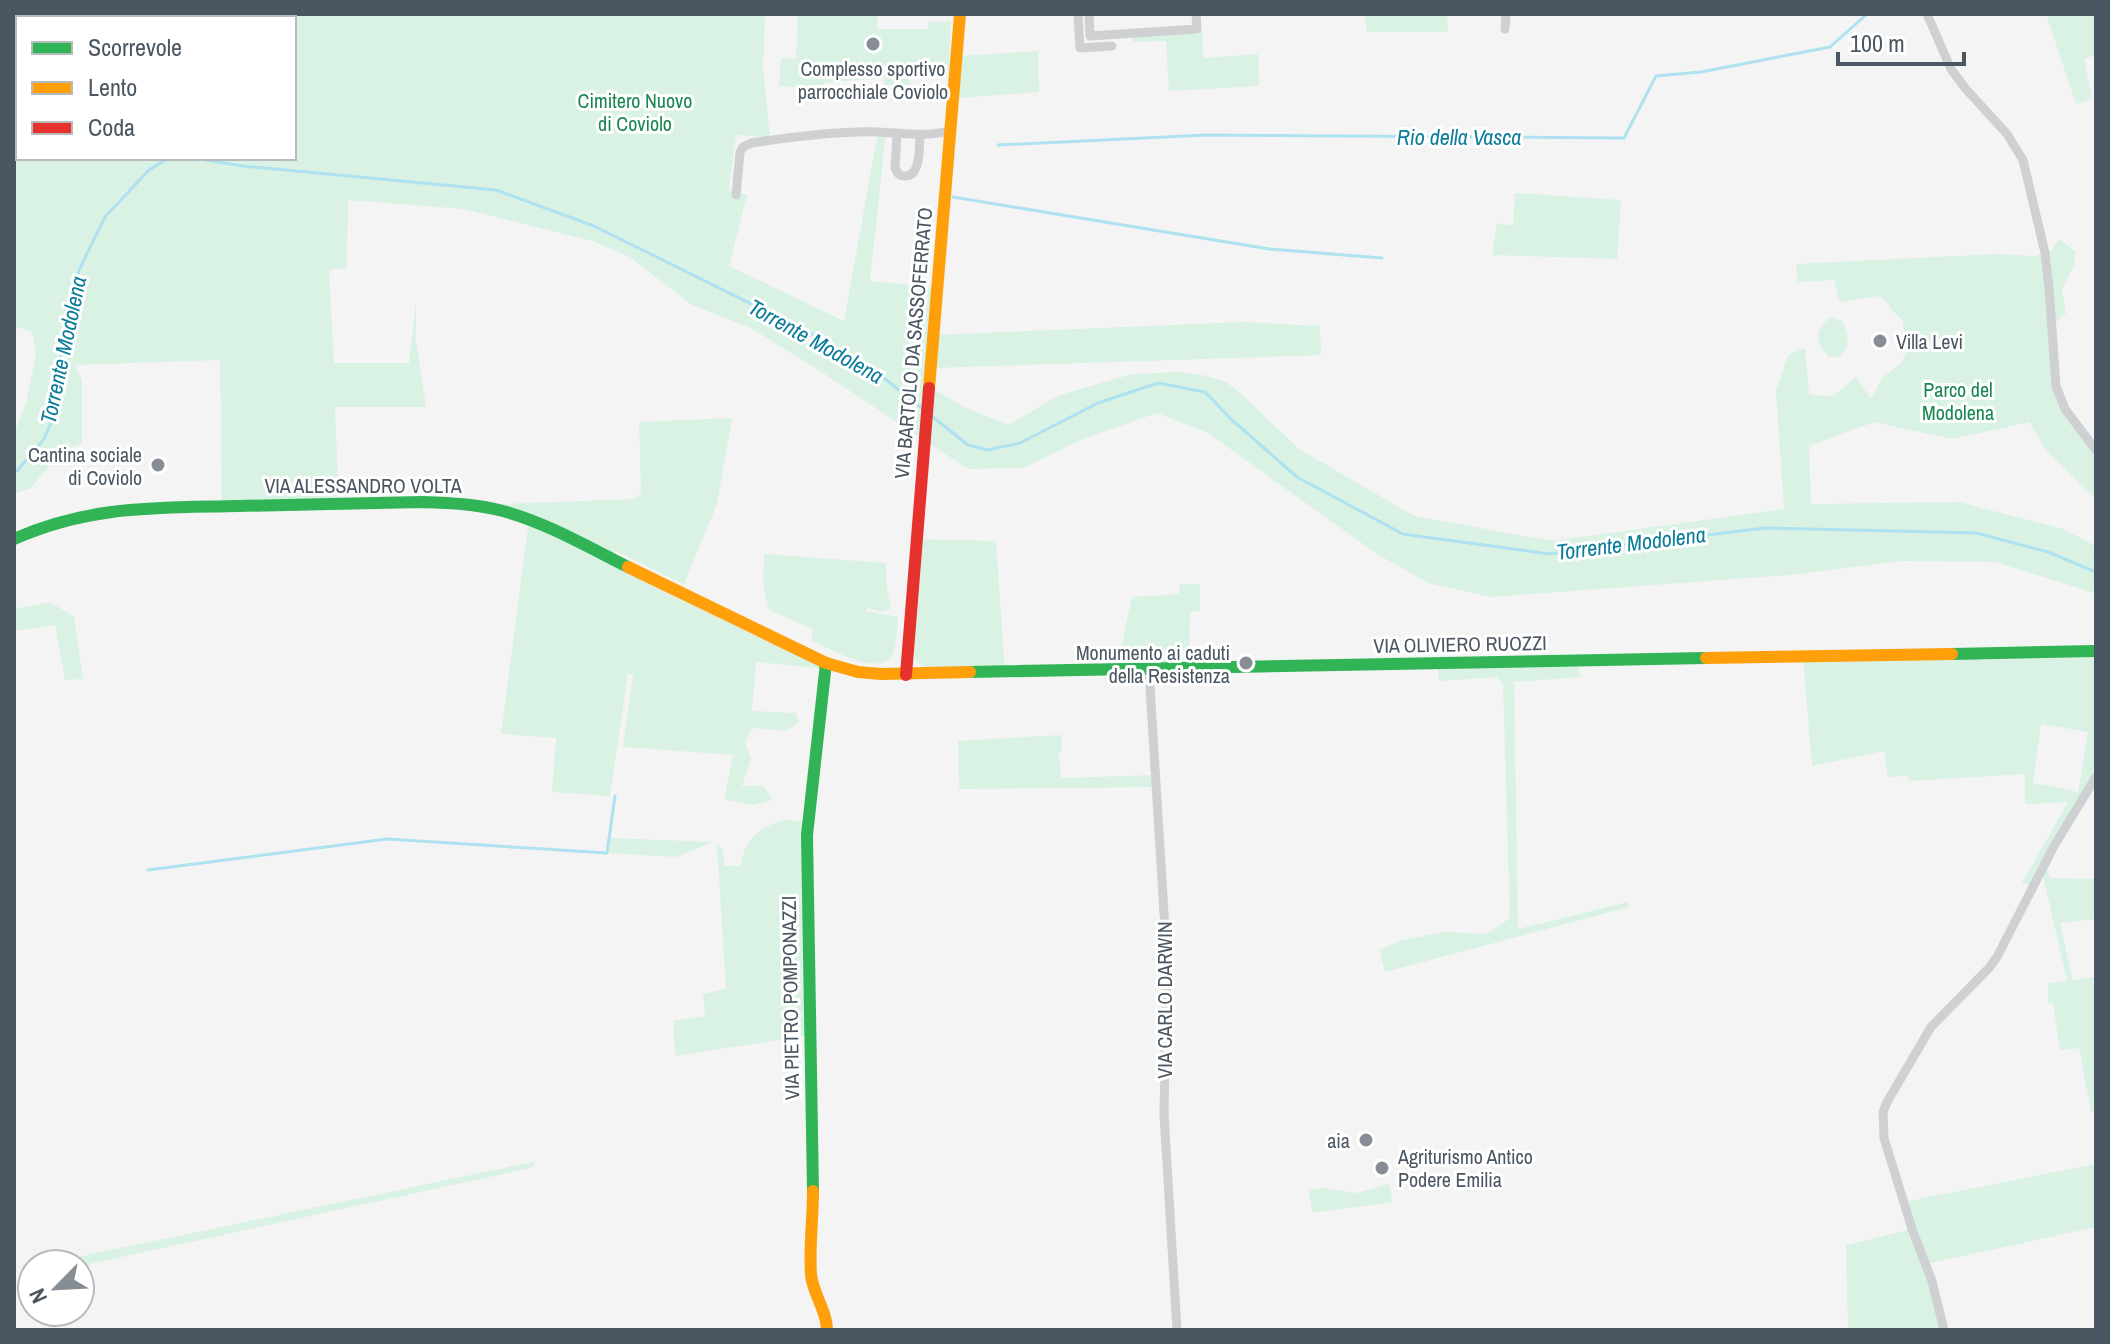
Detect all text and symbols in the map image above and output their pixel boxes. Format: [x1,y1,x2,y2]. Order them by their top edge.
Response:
legend [16,16,296,160]
scale bar [1838,16,1964,66]
text: 100 m [1850,27,1905,59]
text: Scorrevole [88,31,182,63]
marker: Complesso sportivo parrocchiale Coviolo [864,35,882,53]
place label: Complesso sportivo parrocchiale Coviolo [798,55,948,105]
text: Lento [88,71,137,103]
park label: Cimitero Nuovo di Coviolo [578,87,692,137]
text: Coda [88,111,135,143]
water label: Rio della Vasca [1397,122,1521,152]
street label: VIA BARTOLO DA SASSOFERRATO [888,206,938,480]
water label: Torrente Modolena [33,274,93,426]
water label: Torrente Modolena [743,292,889,390]
place label: Villa Levi [1896,328,1963,355]
marker: Villa Levi [1871,332,1889,350]
park label: Parco del Modolena [1922,376,1994,426]
place label: Cantina sociale di Coviolo [28,441,142,491]
marker: Cantina sociale di Coviolo [149,456,167,474]
street label: VIA ALESSANDRO VOLTA [264,472,462,499]
water label: Torrente Modolena [1555,519,1707,567]
street label: VIA OLIVIERO RUOZZI [1373,629,1547,659]
place label: Monumento ai caduti della Resistenza [1076,639,1230,689]
marker: Monumento ai caduti della Resistenza [1237,654,1255,672]
street label: VIA PIETRO POMPONAZZI [775,896,805,1100]
street label: VIA CARLO DARWIN [1151,921,1178,1079]
place label: aia [1327,1127,1350,1154]
marker: aia [1357,1131,1375,1149]
place label: Agriturismo Antico Podere Emilia [1397,1143,1533,1193]
marker: Agriturismo Antico Podere Emilia [1373,1159,1391,1177]
north arrow [16,1248,96,1328]
text: N [21,1284,54,1308]

